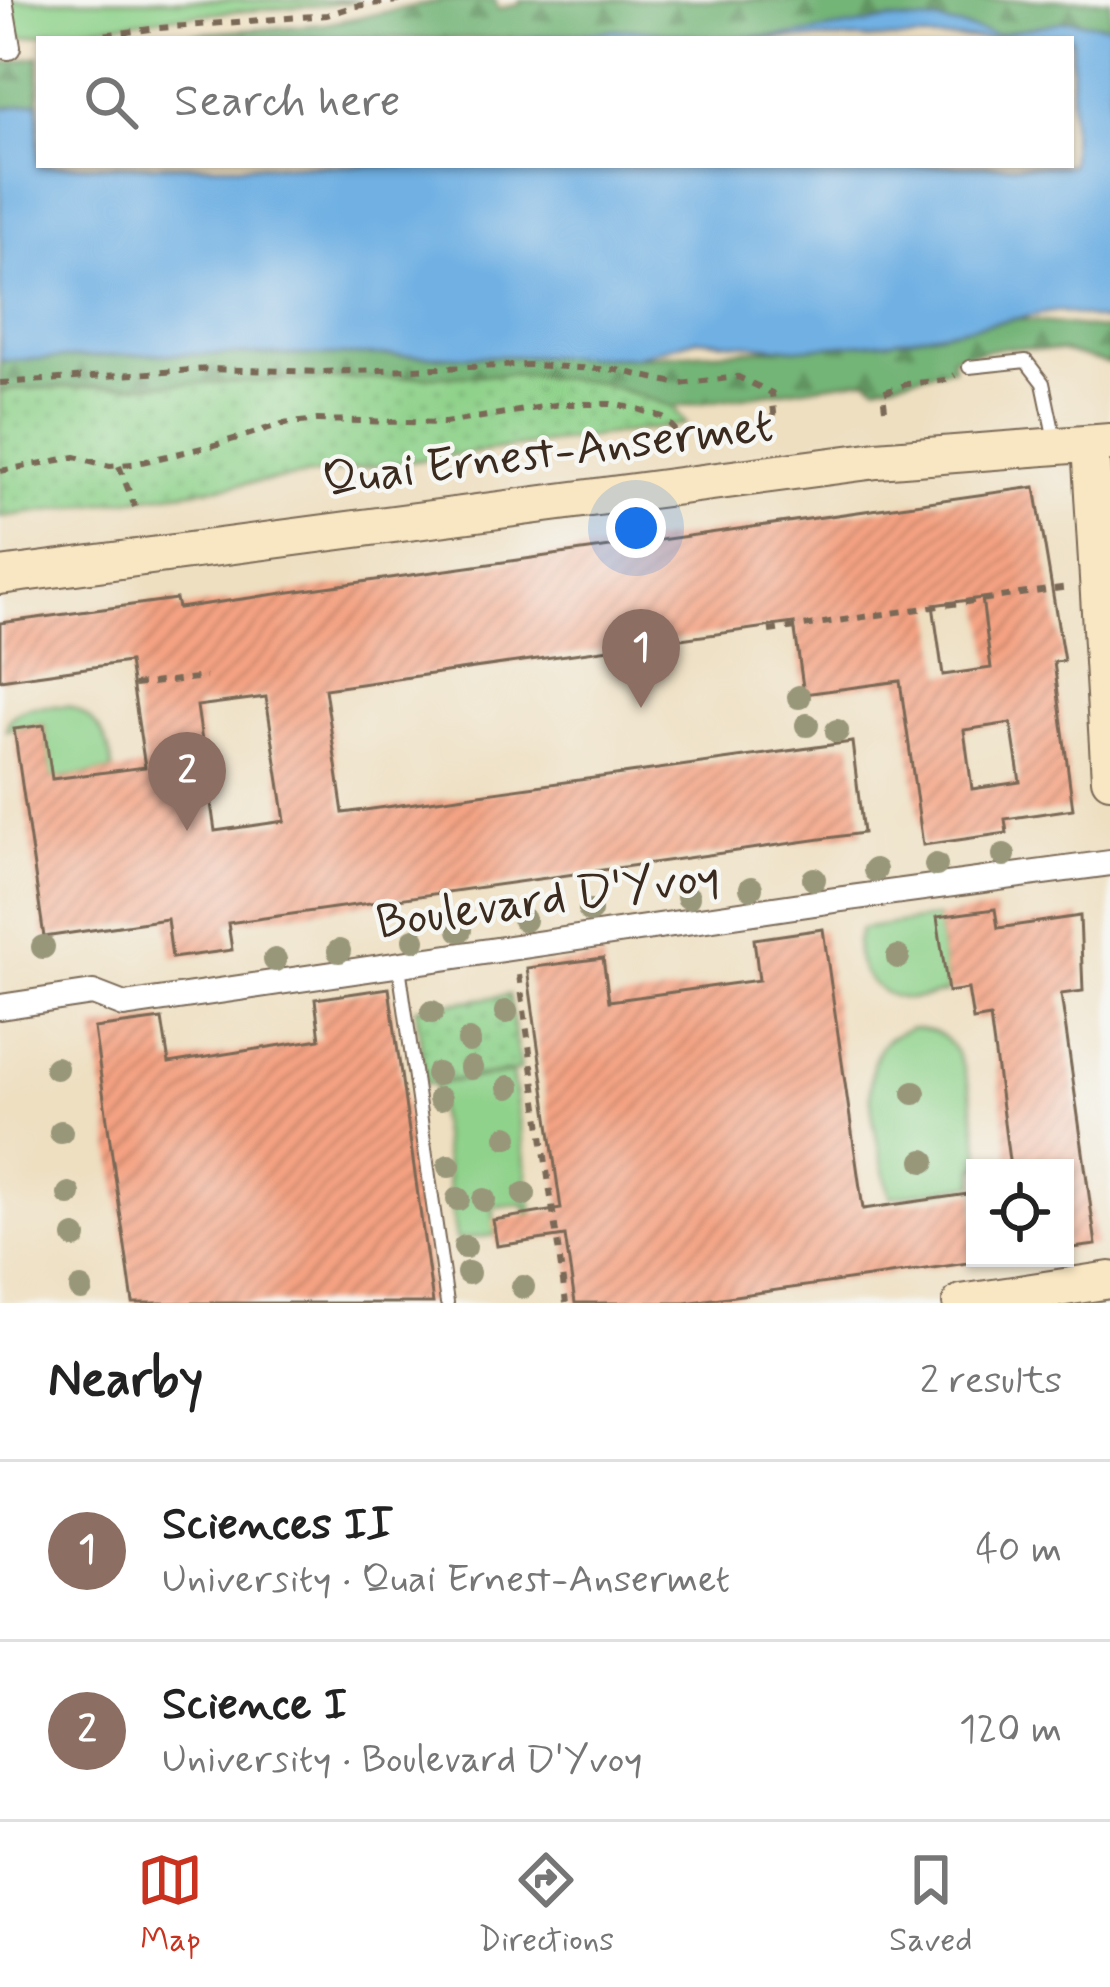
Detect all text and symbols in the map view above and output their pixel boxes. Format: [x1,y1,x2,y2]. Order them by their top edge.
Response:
search box [36,36,1074,168]
icon: search [78,69,144,135]
text: Search here [174,73,401,132]
street label: Quai Ernest-Ansermet [319,395,777,513]
your location [606,498,666,558]
pin: 1 [602,609,680,708]
pin: 2 [148,732,226,831]
street label: Boulevard D'Yvoy [372,845,724,955]
map controls [966,1159,1074,1267]
button: locate [966,1159,1074,1267]
text: Nearby [48,1348,203,1414]
text: 2 results [920,1356,1062,1407]
text: Sciences II [162,1496,394,1555]
text: 1 [78,1525,96,1576]
text: 40 m [975,1525,1062,1576]
text: University · Quai Ernest-Ansermet [162,1555,730,1606]
text: Science I [162,1676,347,1735]
text: 2 [77,1705,97,1756]
text: 120 m [959,1705,1062,1756]
text: University · Boulevard D'Yvoy [162,1735,643,1786]
tab: Map [137,1847,203,1963]
tab: Directions [478,1847,614,1963]
tab: Saved [889,1847,973,1963]

